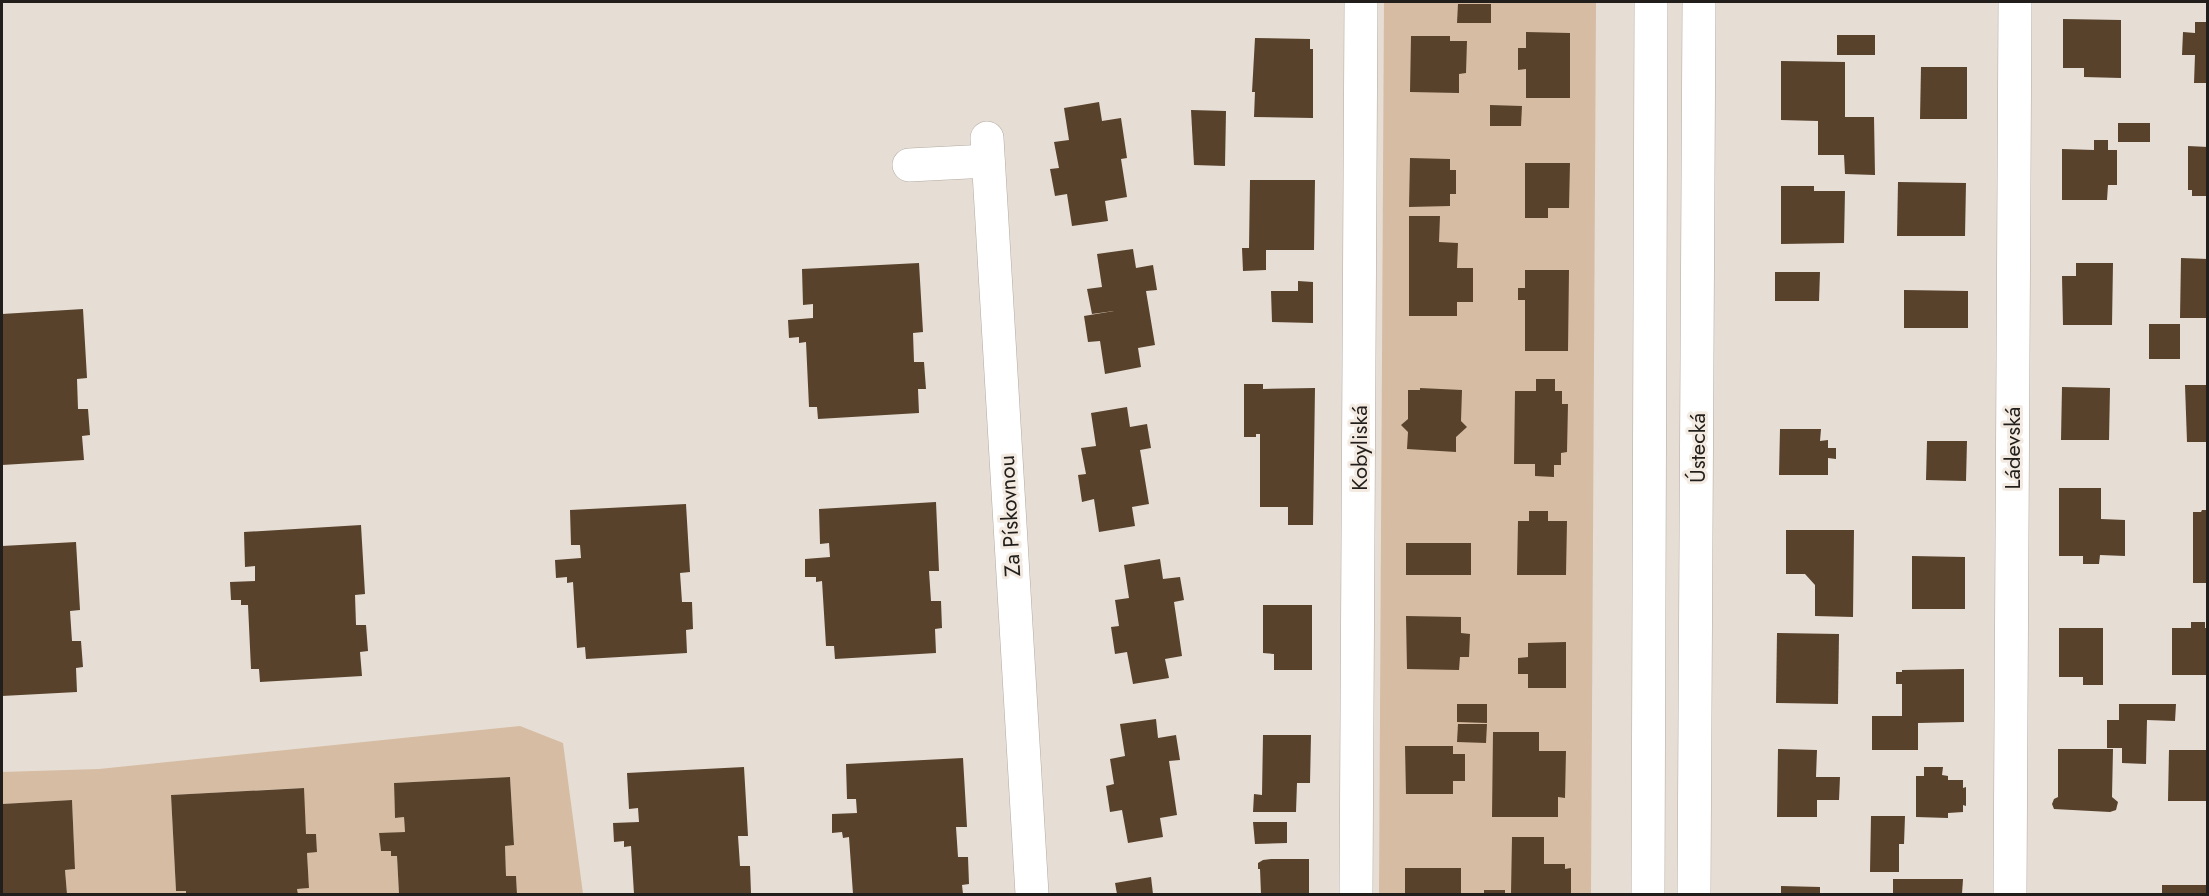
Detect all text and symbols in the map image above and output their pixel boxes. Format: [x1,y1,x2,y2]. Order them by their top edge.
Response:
street label: Kobyliská [1343,405,1375,491]
street label: Ládevská [1996,406,2028,490]
street label: Ústecká [1681,413,1713,483]
street label: Za Pískovnou [990,454,1028,578]

